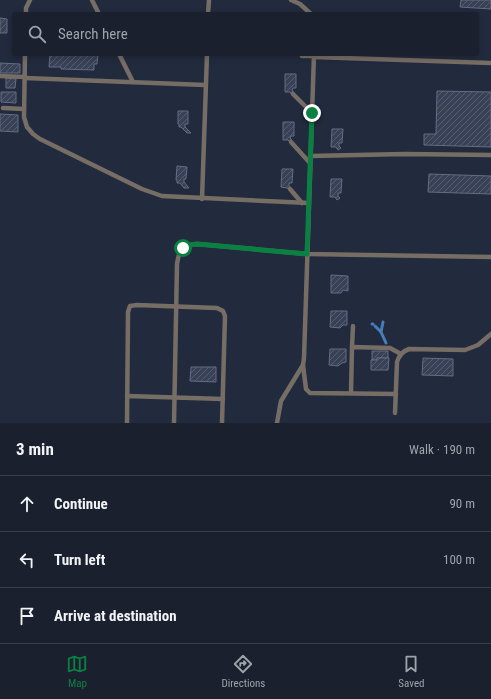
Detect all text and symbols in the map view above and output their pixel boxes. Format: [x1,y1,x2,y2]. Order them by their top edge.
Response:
search box [12,12,479,56]
icon: search [26,23,48,45]
text: Search here [58,25,128,43]
route end [303,104,321,122]
route start [174,239,192,257]
text: 3 min [16,439,54,459]
text: Walk · 190 m [409,442,475,457]
icon: ahead [16,493,38,515]
text: Continue [54,495,108,513]
text: 90 m [449,496,475,511]
icon: left [16,549,38,571]
text: Turn left [54,551,105,569]
text: 100 m [443,552,475,567]
icon: arrive [16,605,38,627]
text: Arrive at destination [54,607,177,625]
tab: Map [66,653,88,690]
tab: Directions [221,653,265,690]
tab: Saved [398,653,425,690]

